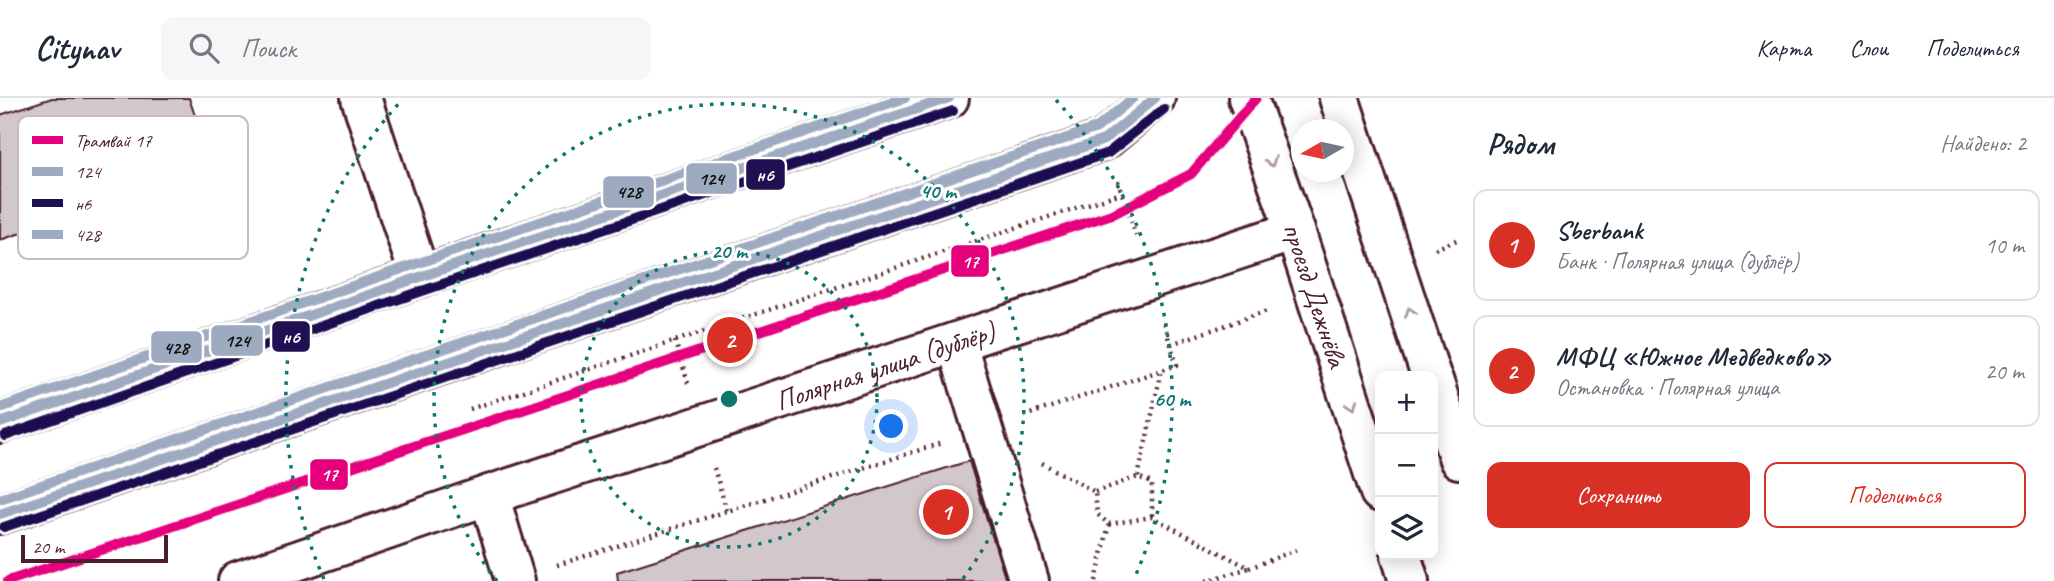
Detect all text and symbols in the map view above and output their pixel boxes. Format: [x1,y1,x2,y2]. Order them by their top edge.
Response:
search box [161,17,651,80]
text: Citynav [35,27,119,69]
icon: search [185,29,223,67]
text: Поиск [241,32,296,65]
text: Карта [1757,33,1811,63]
text: Слои [1849,33,1888,63]
text: Поделиться [1926,33,2019,63]
legend [18,116,248,259]
north arrow [1291,119,1354,182]
text: Рядом [1487,125,1554,163]
text: Трамвай 17 [75,129,153,153]
text: Найдено: 2 [1940,129,2026,158]
one-way arrow [1263,156,1277,168]
line badge: н6 [745,158,786,191]
text: 124 [75,160,103,184]
line badge: 124 [685,162,738,195]
text: н6 [756,163,776,187]
text: 124 [698,167,726,191]
line badge: 428 [602,175,655,209]
text: 40 m [920,178,958,204]
text: 428 [616,180,644,204]
text: н6 [75,192,93,216]
text: Sberbank [1556,214,1643,247]
street label: проезд Дежнёва [1275,218,1356,373]
text: 428 [75,223,103,247]
text: 1 [1507,231,1517,260]
text: 10 m [1985,231,2024,260]
text: 20 m [711,238,749,264]
line badge: 17 [950,244,990,278]
text: Банк · Полярная улица (дублёр) [1556,247,1799,276]
text: 17 [961,250,981,274]
one-way arrow [1404,306,1418,318]
street label: Полярная улица (дублёр) [771,313,1001,418]
pin: 2 [707,314,753,366]
line badge: н6 [271,320,311,353]
line badge: 124 [210,324,264,357]
text: н6 [282,325,302,349]
text: 124 [224,329,252,353]
line badge: 428 [150,330,203,364]
text: 428 [163,336,191,360]
text: МФЦ «Южное Медведково» [1556,340,1832,373]
text: 2 [1507,357,1517,386]
text: 20 m [1985,357,2024,386]
map controls [1375,371,1438,560]
button: + [1375,371,1438,434]
text: Остановка · Полярная улица [1556,373,1779,402]
text: 60 m [1154,386,1192,412]
centre of rings [717,387,741,411]
one-way arrow [1344,398,1358,411]
your location [874,409,908,443]
button: − [1375,434,1438,497]
line badge: 17 [309,458,349,491]
button: Сохранить [1487,462,1750,528]
button: Поделиться [1764,462,2026,528]
text: 17 [320,463,340,487]
pin: 1 [923,486,969,538]
button: layers [1375,497,1438,560]
scale bar [21,532,168,564]
text: 20 m [32,535,64,559]

